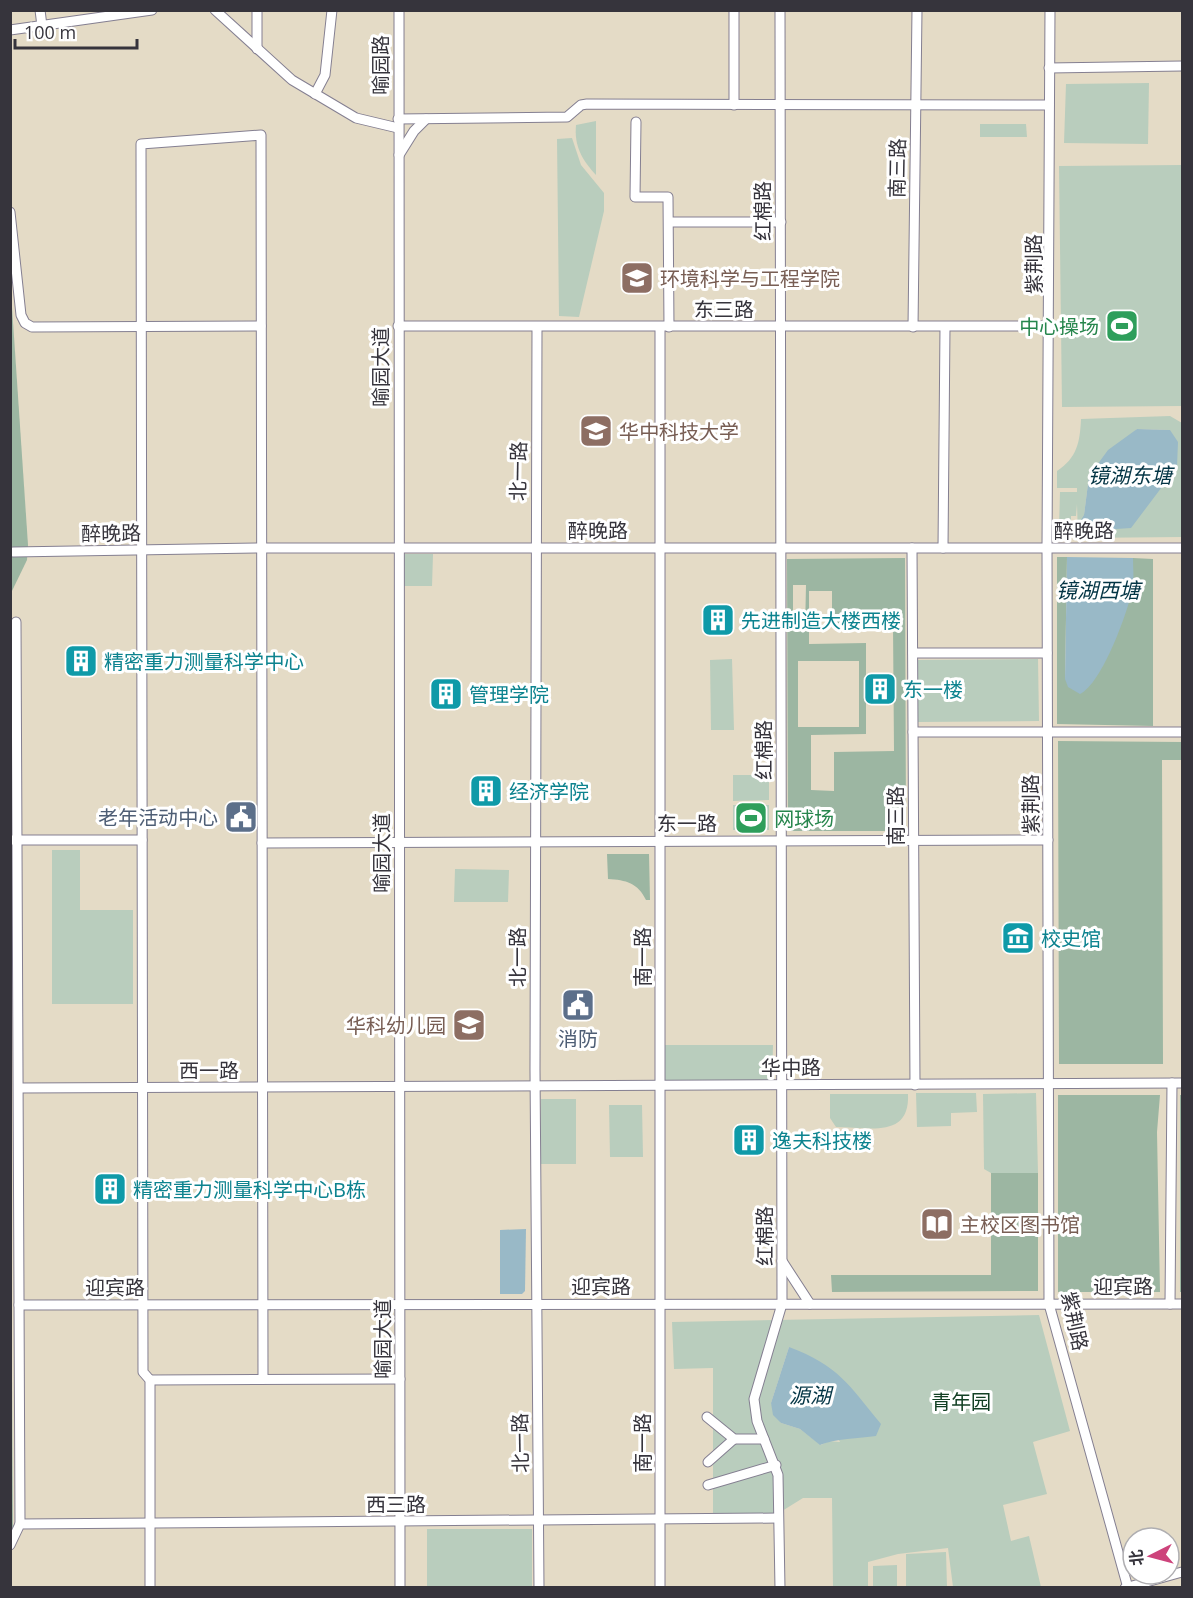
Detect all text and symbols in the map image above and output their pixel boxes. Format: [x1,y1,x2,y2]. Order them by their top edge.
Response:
scale bar [15,12,136,50]
text: 100 m [24,20,76,44]
street label: 喻园路 [367,35,394,95]
street label: 南三路 [883,138,911,198]
street label: 红棉路 [749,181,776,241]
street label: 紫荆路 [1020,234,1047,294]
school or university icon: 环境科学与工程学院 [619,260,655,296]
place label: 环境科学与工程学院 [660,265,840,292]
street label: 东三路 [694,296,754,323]
sports icon: 中心操场 [1104,308,1140,344]
place label: 中心操场 [1019,313,1099,340]
street label: 喻园大道 [367,327,394,407]
school or university icon: 华中科技大学 [578,413,614,449]
place label: 华中科技大学 [619,418,739,445]
street label: 北一路 [504,441,532,501]
water label: 镜湖东塘 [1088,461,1175,489]
street label: 醉晚路 [568,517,628,544]
street label: 醉晚路 [1054,517,1114,544]
street label: 醉晚路 [81,519,141,547]
water label: 镜湖西塘 [1056,576,1143,604]
building icon: 先进制造大楼西楼 [700,602,736,638]
place label: 先进制造大楼西楼 [741,607,901,634]
building icon: 精密重力测量科学中心 [63,643,99,679]
place label: 精密重力测量科学中心 [104,648,304,675]
building icon: 东一楼 [862,671,898,707]
building icon: 管理学院 [428,676,464,712]
place label: 东一楼 [903,676,963,703]
place label: 管理学院 [469,681,549,708]
street label: 红棉路 [750,720,777,780]
building icon: 经济学院 [468,773,504,809]
street label: 紫荆路 [1017,774,1044,834]
place label: 经济学院 [509,778,589,805]
street label: 南三路 [882,786,909,846]
public building icon: 老年活动中心 [223,799,259,835]
sports icon: 网球场 [733,800,769,836]
place label: 老年活动中心 [98,804,218,831]
place label: 网球场 [774,805,834,832]
street label: 东一路 [657,810,717,837]
street label: 喻园大道 [368,813,395,893]
museum icon: 校史馆 [1000,920,1036,956]
place label: 校史馆 [1041,925,1101,952]
street label: 北一路 [504,927,531,987]
street label: 南一路 [629,927,656,987]
public building icon: 消防 [560,987,596,1023]
school or university icon: 华科幼儿园 [451,1007,487,1043]
place label: 华科幼儿园 [346,1012,446,1039]
place label: 消防 [558,1025,598,1052]
street label: 华中路 [761,1054,821,1081]
street label: 西一路 [179,1057,239,1084]
building icon: 逸夫科技楼 [731,1122,767,1158]
place label: 逸夫科技楼 [772,1127,872,1154]
building icon: 精密重力测量科学中心B栋 [92,1171,128,1207]
place label: 精密重力测量科学中心B栋 [133,1176,366,1203]
street label: 红棉路 [751,1206,778,1266]
library icon: 主校区图书馆 [919,1206,955,1242]
place label: 主校区图书馆 [960,1211,1080,1238]
street label: 迎宾路 [571,1273,631,1300]
street label: 迎宾路 [1093,1273,1153,1300]
street label: 迎宾路 [85,1274,145,1301]
street label: 紫荆路 [1056,1289,1094,1353]
street label: 喻园大道 [369,1299,396,1379]
water label: 源湖 [789,1381,834,1409]
park label: 青年园 [931,1388,991,1415]
street label: 北一路 [506,1413,534,1473]
street label: 南一路 [629,1413,656,1473]
street label: 西三路 [366,1491,426,1518]
north arrow [1121,1526,1181,1586]
text: 北 [1124,1548,1148,1567]

